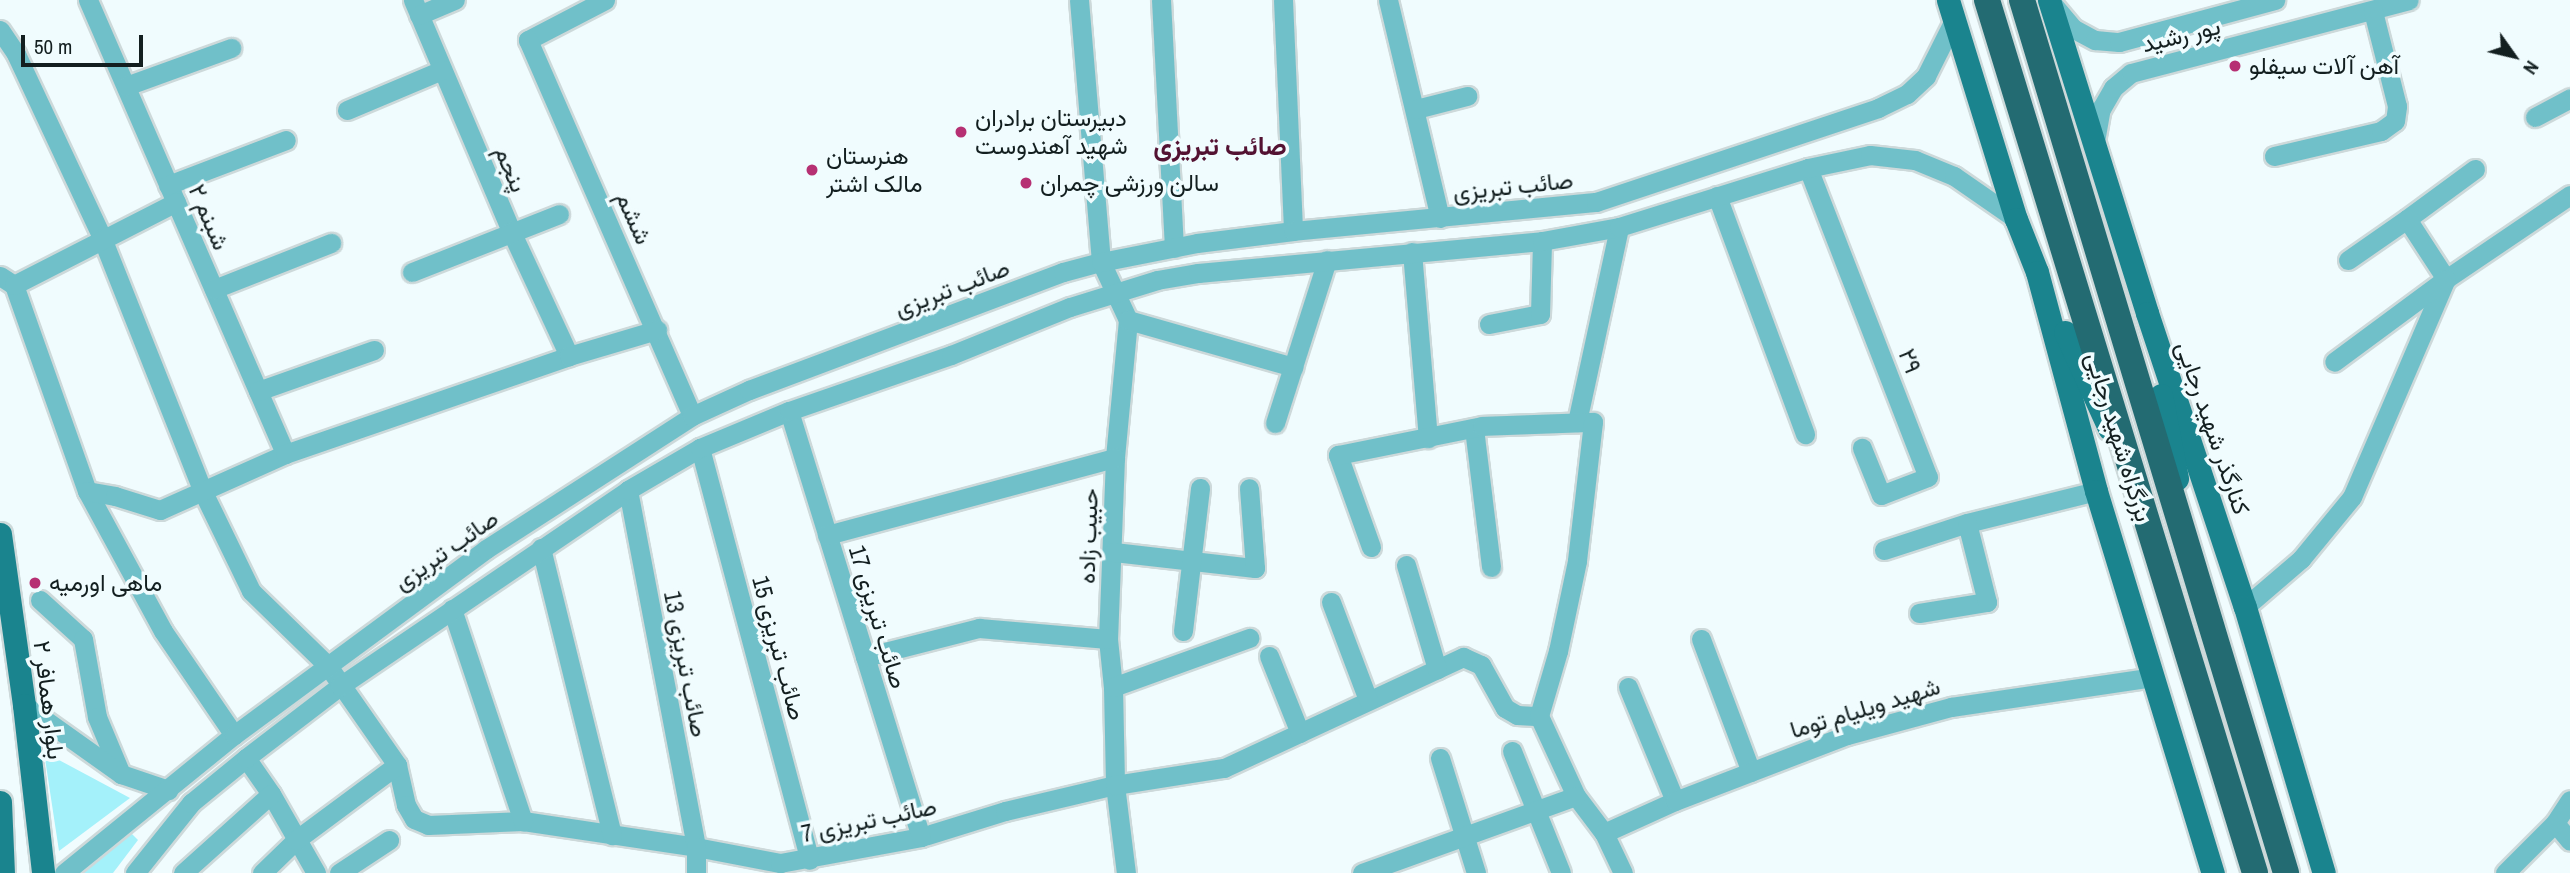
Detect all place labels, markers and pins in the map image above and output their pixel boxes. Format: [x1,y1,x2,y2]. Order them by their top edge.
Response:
place label: آهن آلات سیفلو [2249,52,2399,80]
marker: آهن آلات سیفلو [2227,58,2243,74]
place label: دبیرستان برادران شهید آهندوست [975,104,1128,160]
marker: دبیرستان برادران شهید آهندوست [953,124,969,140]
place label: هنرستان مالک اشتر [826,142,922,198]
marker: هنرستان مالک اشتر [804,162,820,178]
place label: سالن ورزشی چمران [1040,169,1219,197]
marker: سالن ورزشی چمران [1018,175,1034,191]
place label: ماهی اورمیه [49,569,162,597]
marker: ماهی اورمیه [27,575,43,591]

